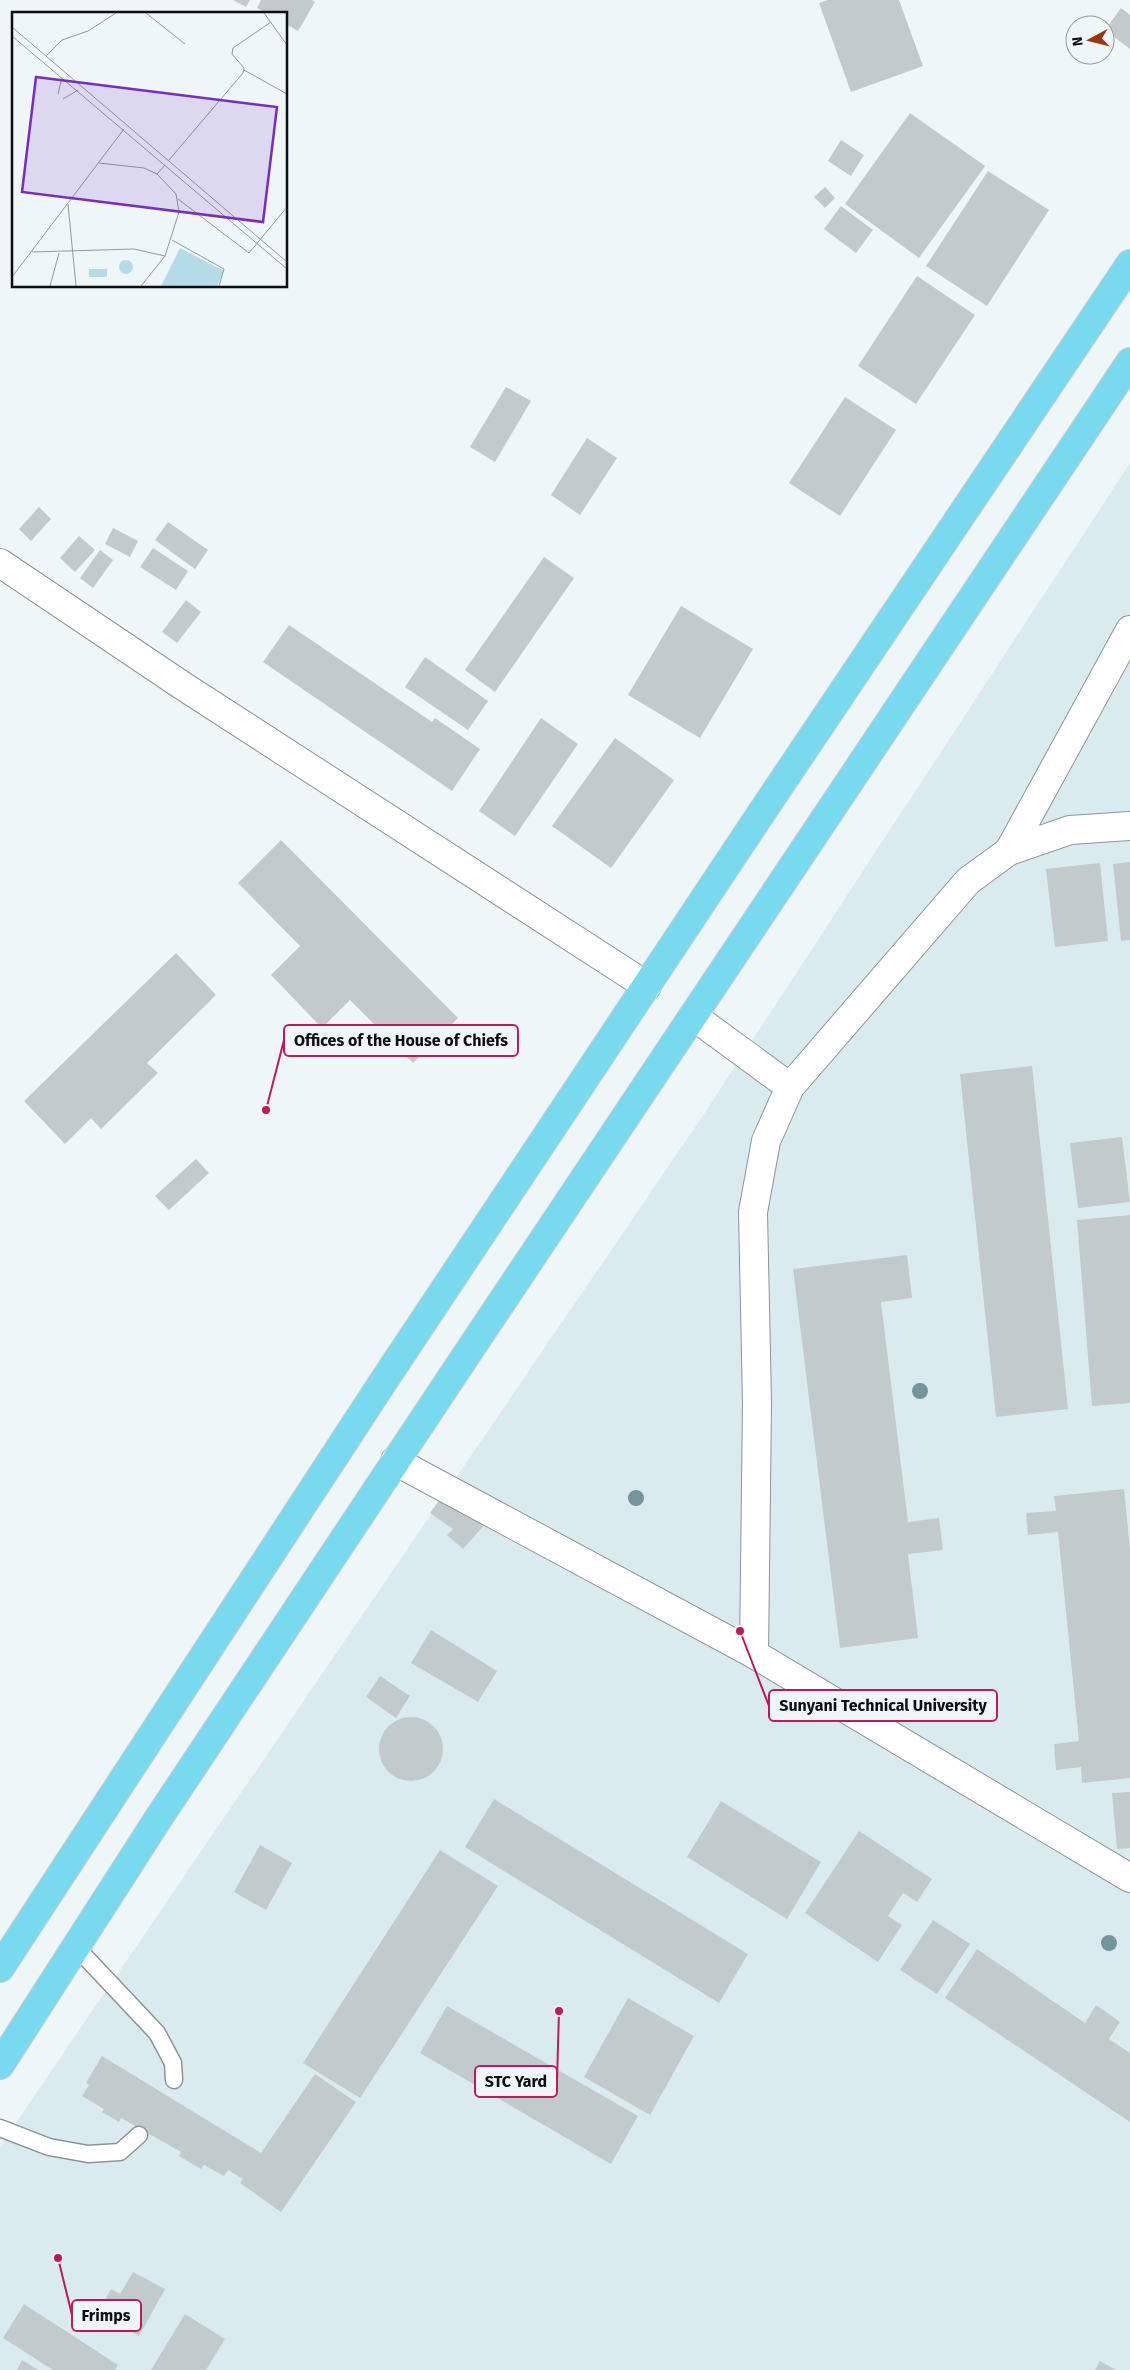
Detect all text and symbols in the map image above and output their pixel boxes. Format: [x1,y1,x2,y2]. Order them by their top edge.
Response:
inset map [12,12,288,288]
north arrow [1065,15,1115,65]
text: N [1069,36,1087,47]
callout: Offices of the House of Chiefs [284,1025,518,1056]
text: Offices of the House of Chiefs [294,1031,508,1050]
callout: Sunyani Technical University [769,1690,997,1721]
text: Sunyani Technical University [779,1696,987,1715]
callout: STC Yard [475,2066,557,2097]
text: STC Yard [485,2072,547,2091]
callout: Frimps [72,2300,141,2331]
text: Frimps [82,2306,131,2325]

